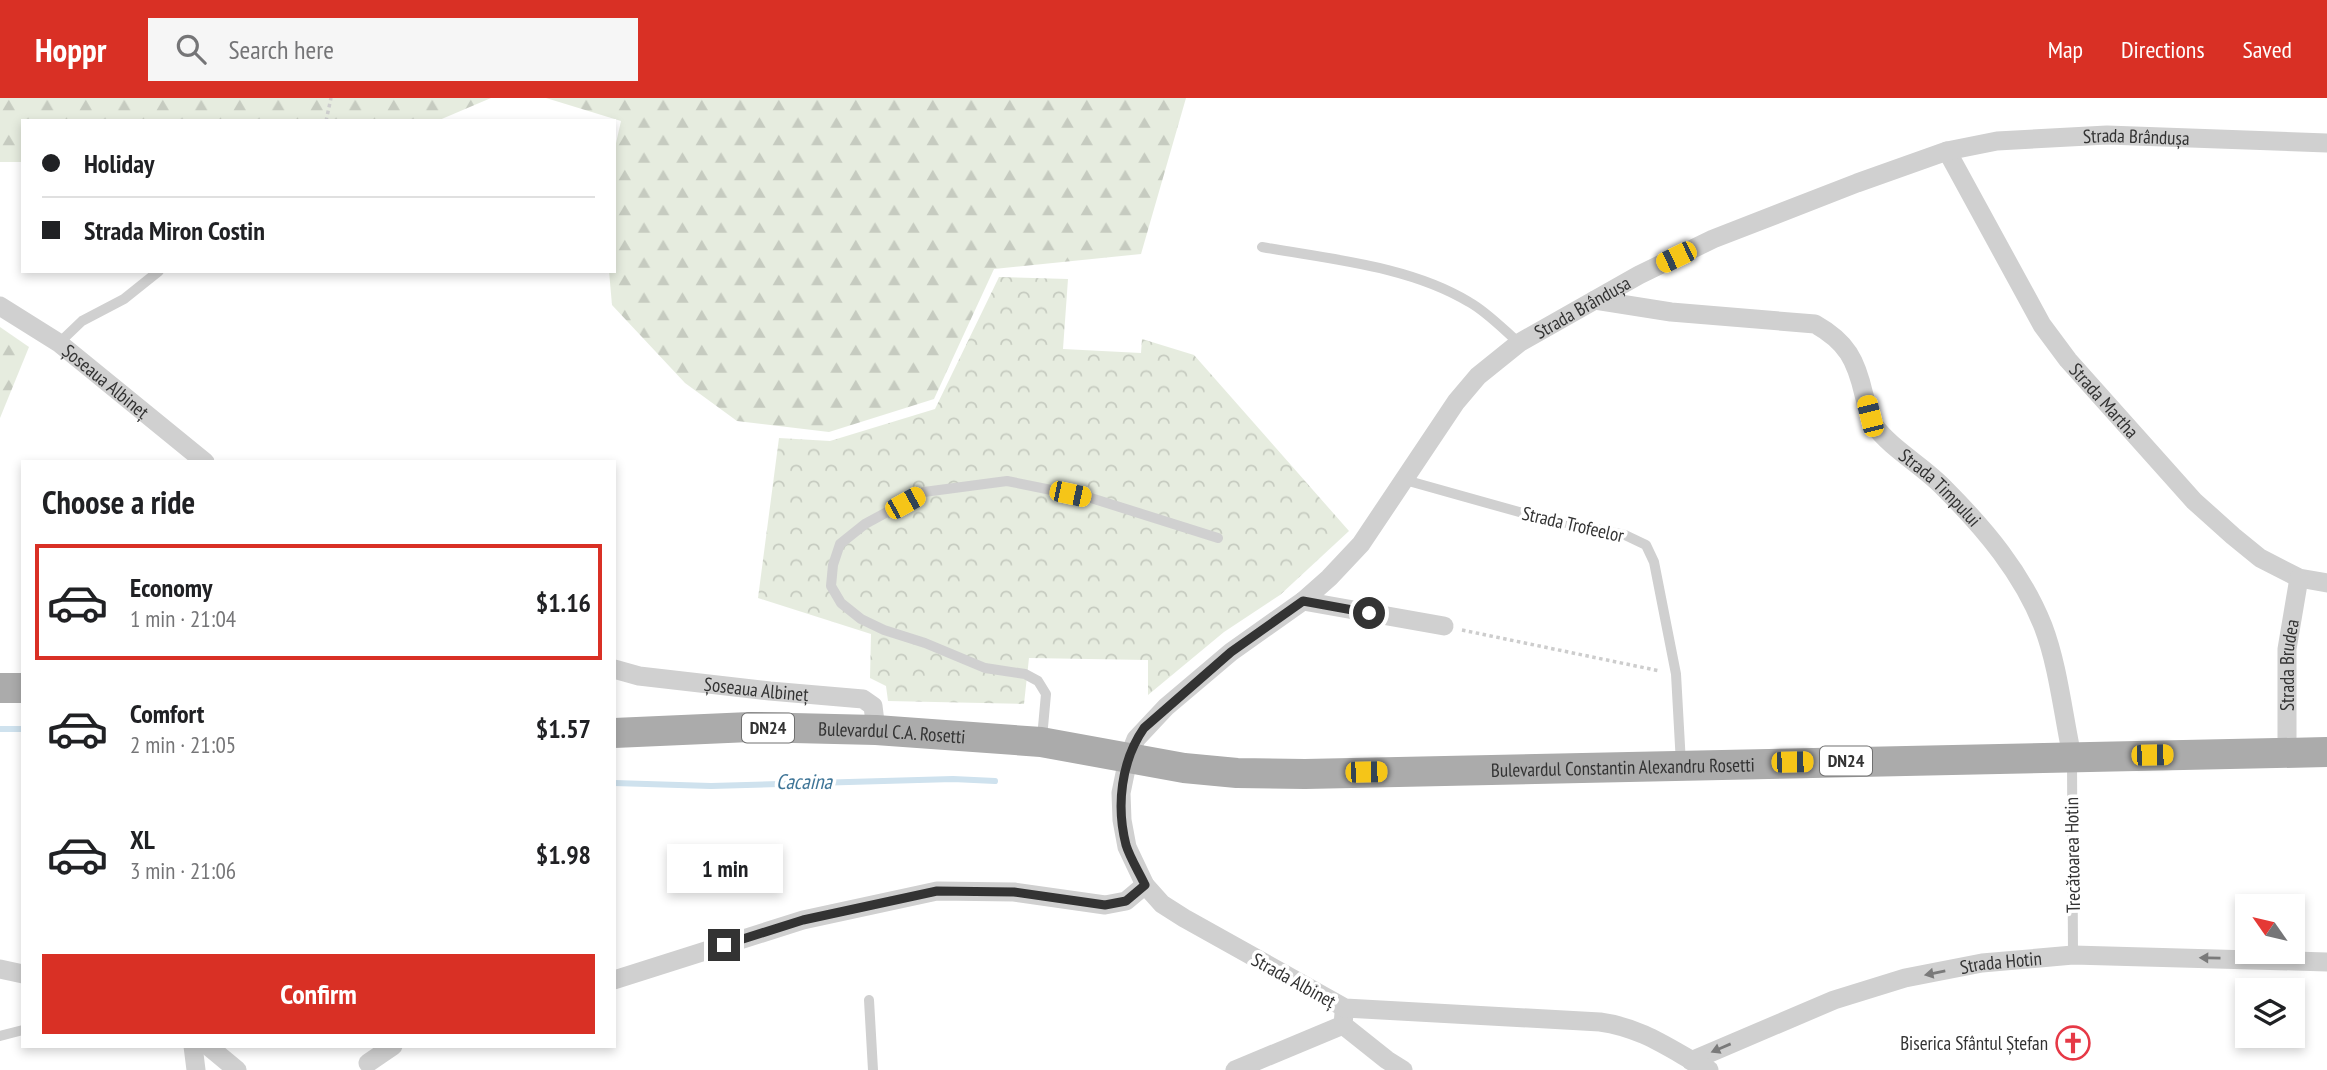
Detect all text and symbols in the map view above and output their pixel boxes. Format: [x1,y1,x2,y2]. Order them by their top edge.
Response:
search box [148,18,638,81]
text: Hoppr [35,28,106,71]
icon: search [172,30,210,68]
text: Search here [228,33,334,66]
text: Map [2048,34,2083,65]
text: Directions [2121,34,2205,65]
text: Saved [2243,34,2292,65]
street label: Strada Brândușa [2082,123,2190,150]
text: Holiday [84,147,154,180]
text: Strada Miron Costin [84,214,265,247]
car [1653,238,1700,276]
street label: Strada Brândușa [1530,270,1635,344]
street label: Șoseaua Albineț [58,339,155,424]
street label: Strada Martha [2064,358,2144,443]
car [1855,393,1886,439]
street label: Strada Timpului [1894,443,1986,531]
car [1048,479,1093,509]
text: Choose a ride [42,481,195,523]
car [882,484,929,522]
street label: Strada Trofeelor [1520,501,1627,548]
icon: car [46,571,109,634]
text: Economy [130,571,212,604]
text: $1.16 [536,586,591,619]
route start [1353,597,1385,629]
text: 1 min · 21:04 [130,604,236,633]
street label: Strada Brudea [2275,617,2304,711]
street label: Șoseaua Albineț [703,672,810,706]
icon: car [46,697,109,760]
text: Comfort [130,697,204,730]
text: $1.57 [536,712,591,745]
road number: DN24 [742,714,794,742]
street label: Bulevardul C.A. Rosetti [818,717,966,748]
text: 2 min · 21:05 [130,730,236,759]
car [2131,744,2174,766]
road number: DN24 [1820,746,1872,776]
car [1771,751,1814,773]
street label: Bulevardul Constantin Alexandru Rosetti [1491,752,1755,782]
car [1345,761,1388,783]
water label: Cacaina [776,768,833,795]
street label: Trecătoarea Hotin [2059,797,2085,913]
icon: car [46,823,109,886]
text: XL [130,823,155,856]
text: $1.98 [536,838,591,871]
callout: 1 min [666,844,782,892]
text: 1 min [702,854,748,883]
text: 3 min · 21:06 [130,856,236,885]
north arrow [2235,894,2305,964]
map controls [2235,894,2305,1048]
route end [708,929,740,961]
street label: Strada Hotin [1958,946,2043,979]
street label: Strada Albineț [1248,947,1341,1013]
one-way arrow [2199,952,2221,964]
button: Confirm [42,954,595,1034]
one-way arrow [1924,967,1946,978]
button: layers [2235,978,2305,1048]
church icon: Biserica Sfântul Ștefan [2054,1024,2092,1062]
place label: Biserica Sfântul Ștefan [1900,1031,2048,1055]
one-way arrow [1710,1043,1731,1054]

